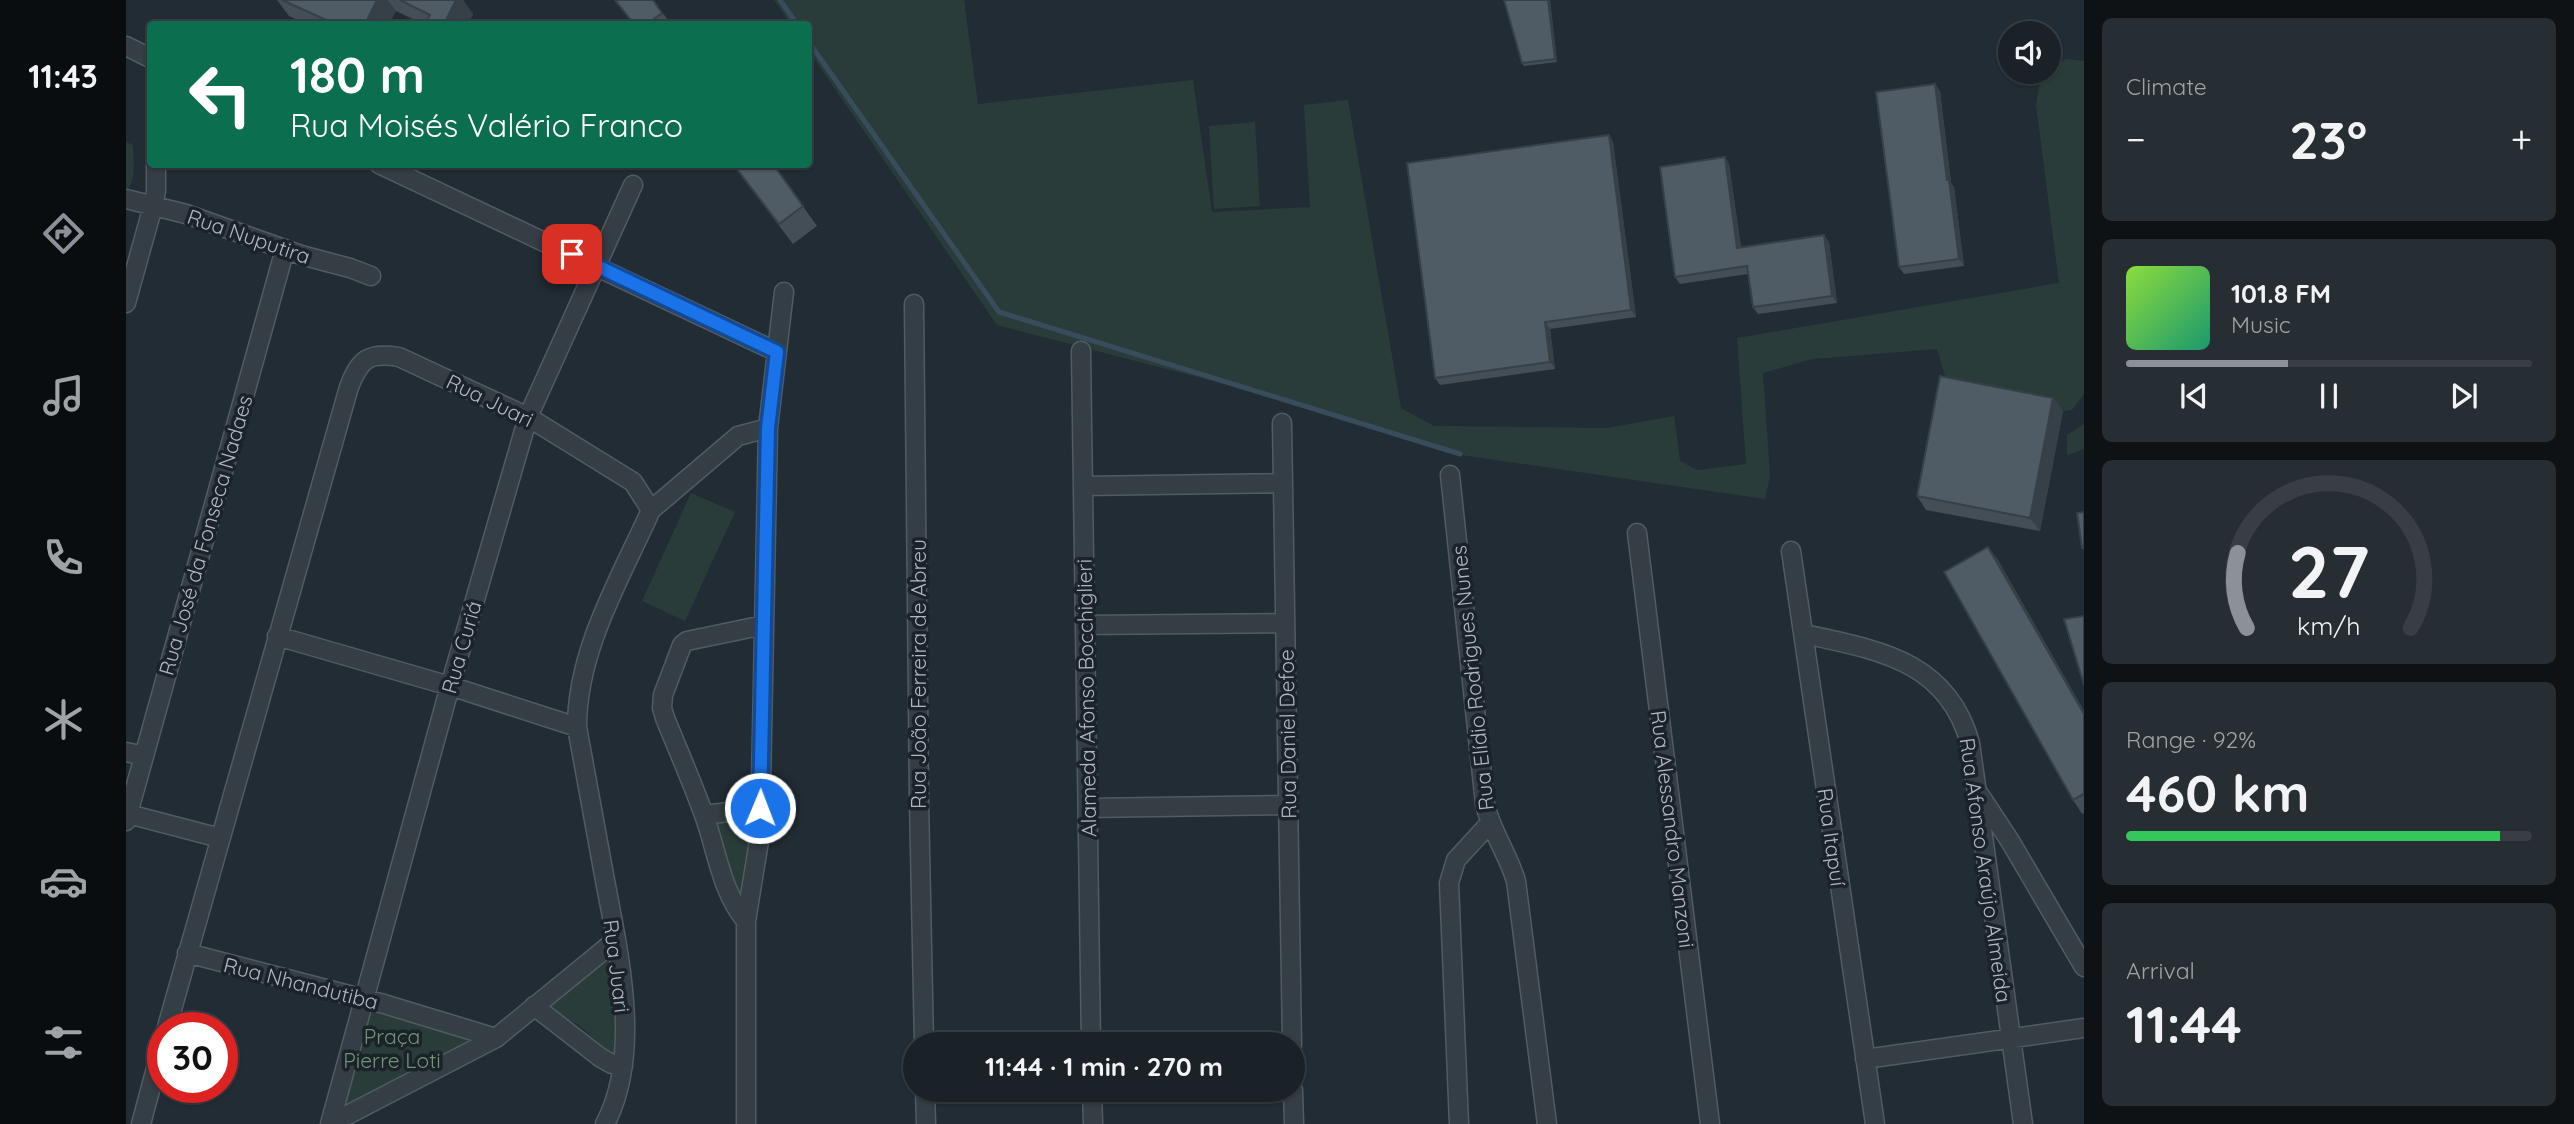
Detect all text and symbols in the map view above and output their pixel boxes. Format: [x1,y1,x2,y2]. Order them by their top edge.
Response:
map controls [1998,21,2061,84]
button: sound [1998,21,2061,84]
text: 180 m [290,44,425,105]
icon: left [175,49,266,140]
text: 11:43 [28,56,98,96]
text: Climate [2126,72,2207,101]
text: Rua Moisés Valério Franco [290,105,683,145]
text: 23° [2289,107,2367,172]
text: − [2126,115,2146,163]
text: + [2511,115,2532,163]
street label: Rua Nuputira [184,203,314,269]
icon: directions [39,209,88,258]
pin [542,224,602,284]
icon: arrive [553,235,591,273]
text: 101.8 FM [2231,277,2331,310]
text: Music [2231,310,2291,339]
street label: Rua Juari [442,368,538,432]
icon: music [39,371,88,420]
icon: previous [2175,377,2213,415]
icon: pause [2310,377,2348,415]
icon: next [2445,377,2483,415]
street label: Rua José da Fonseca Nadaes [153,392,257,678]
text: 27 [2288,525,2370,616]
icon: phone [39,533,88,582]
street label: Rua João Ferreira de Abreu [905,539,931,809]
street label: Rua Elídio Rodrigues Nunes [1445,544,1499,812]
street label: Alameda Afonso Bocchiglieri [1071,559,1101,837]
street label: Rua Curiá [435,598,487,696]
text: km/h [2297,610,2361,641]
street label: Rua Daniel Defoe [1273,649,1301,819]
icon: climate [39,695,88,744]
street label: Rua Alessandro Manzoni [1646,709,1700,949]
text: Range · 92% [2126,725,2256,754]
street label: Rua Afonso Araújo Almeida [1955,736,2017,1004]
text: 460 km [2126,760,2309,825]
position arrow [723,771,797,845]
street label: Rua Itapuí [1812,786,1852,888]
icon: car [39,857,88,906]
street label: Rua Juari [598,918,636,1014]
street label: Rua Nhandutiba [221,951,381,1015]
text: Arrival [2126,956,2195,985]
text: 11:44 [2126,991,2242,1056]
speed limit sign: 30 [147,1012,238,1103]
icon: filters [39,1018,88,1067]
park label: Praça Pierre Loti [343,1023,441,1073]
text: 11:44 · 1 min · 270 m [985,1050,1223,1083]

